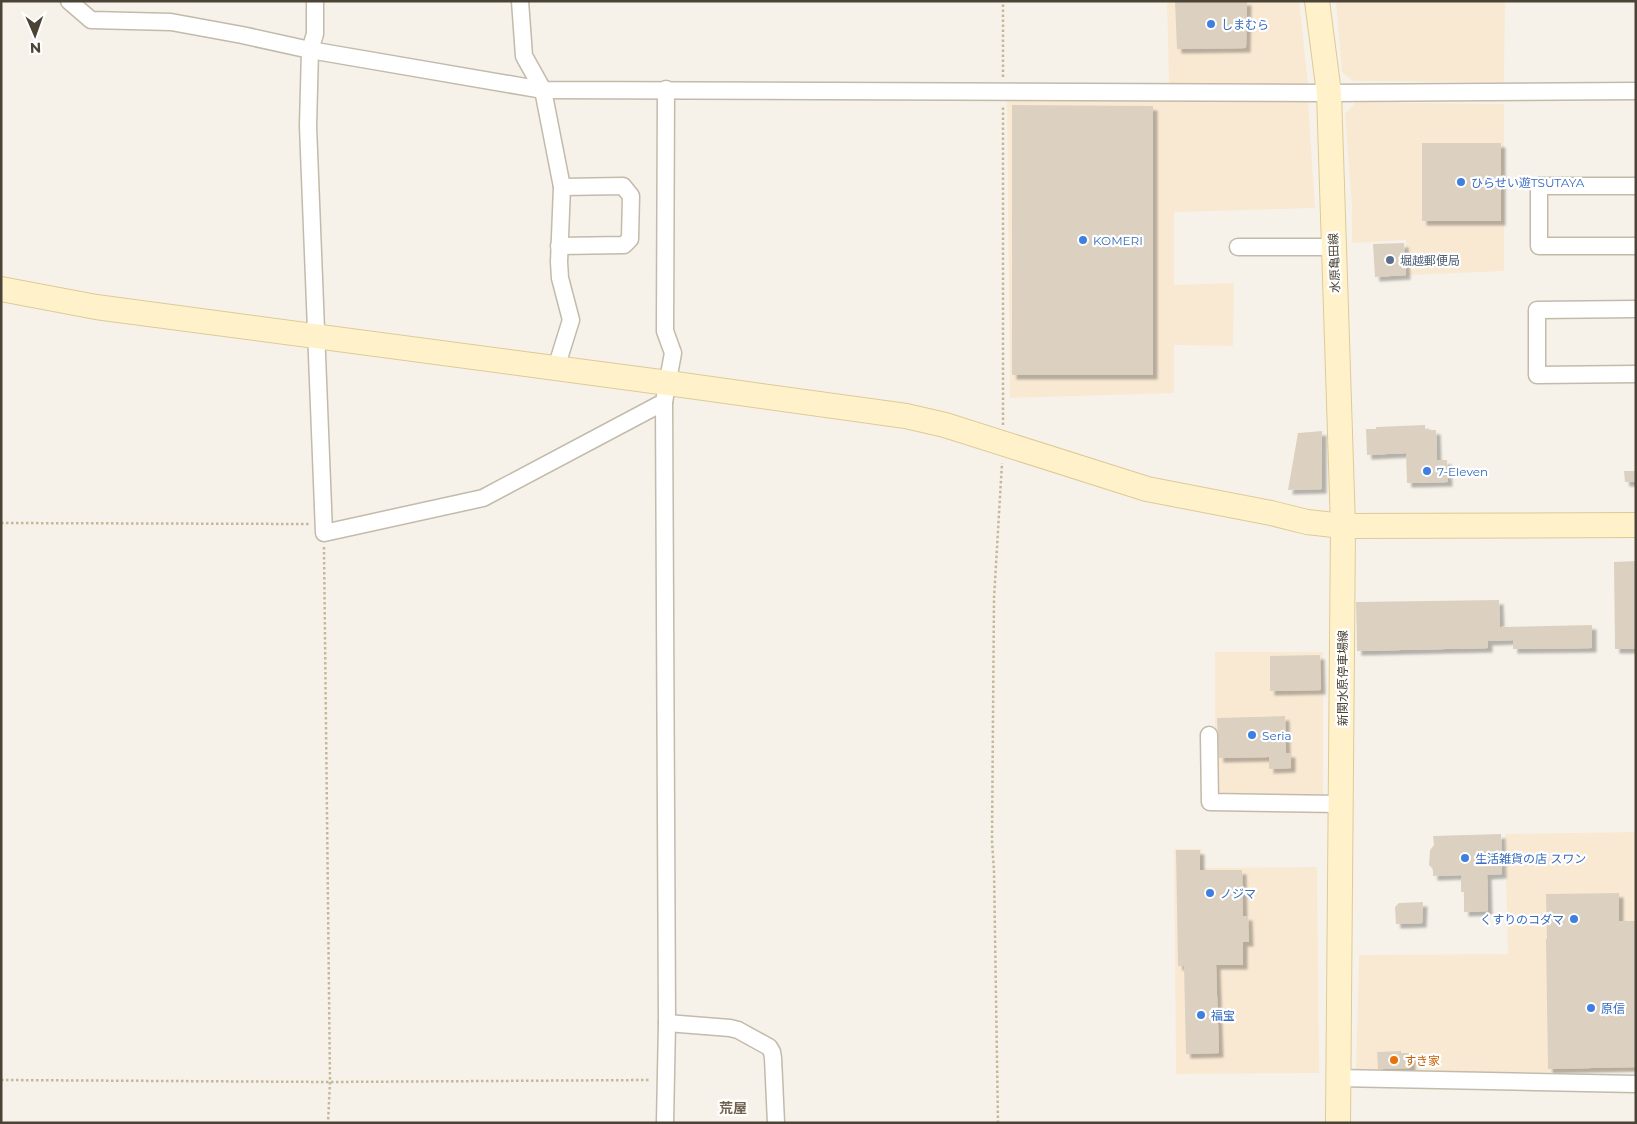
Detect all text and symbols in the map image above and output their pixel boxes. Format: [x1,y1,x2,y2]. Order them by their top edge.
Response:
north arrow [10,10,60,60]
place label: しまむら [1221,17,1269,32]
marker: しまむら [1205,18,1217,30]
text: N [29,39,41,57]
place label: ひらせい遊TSUTAYA [1471,175,1585,190]
marker: ひらせい遊TSUTAYA [1455,176,1467,188]
place label: KOMERI [1093,233,1143,248]
street label: 水原亀田線 [1325,233,1343,293]
marker: KOMERI [1077,234,1089,246]
place label: 堀越郵便局 [1400,253,1460,268]
marker: 堀越郵便局 [1384,254,1396,266]
place label: 7-Eleven [1437,464,1488,479]
marker: 7-Eleven [1421,465,1433,477]
street label: 新関水原停車場線 [1335,630,1350,726]
place label: Seria [1262,728,1292,743]
marker: Seria [1246,729,1258,741]
place label: 生活雑貨の店 スワン [1475,851,1586,866]
marker: 生活雑貨の店 スワン [1459,852,1471,864]
place label: ノジマ [1220,886,1256,901]
marker: ノジマ [1204,887,1216,899]
place label: くすりのコダマ [1480,912,1564,927]
marker: くすりのコダマ [1568,913,1580,925]
place label: 原信 [1601,1001,1625,1016]
marker: 原信 [1585,1002,1597,1014]
place label: 福宝 [1211,1008,1235,1023]
marker: 福宝 [1195,1009,1207,1021]
place label: すき家 [1404,1053,1440,1068]
marker: すき家 [1388,1054,1400,1066]
district label: 荒屋 [719,1099,747,1117]

